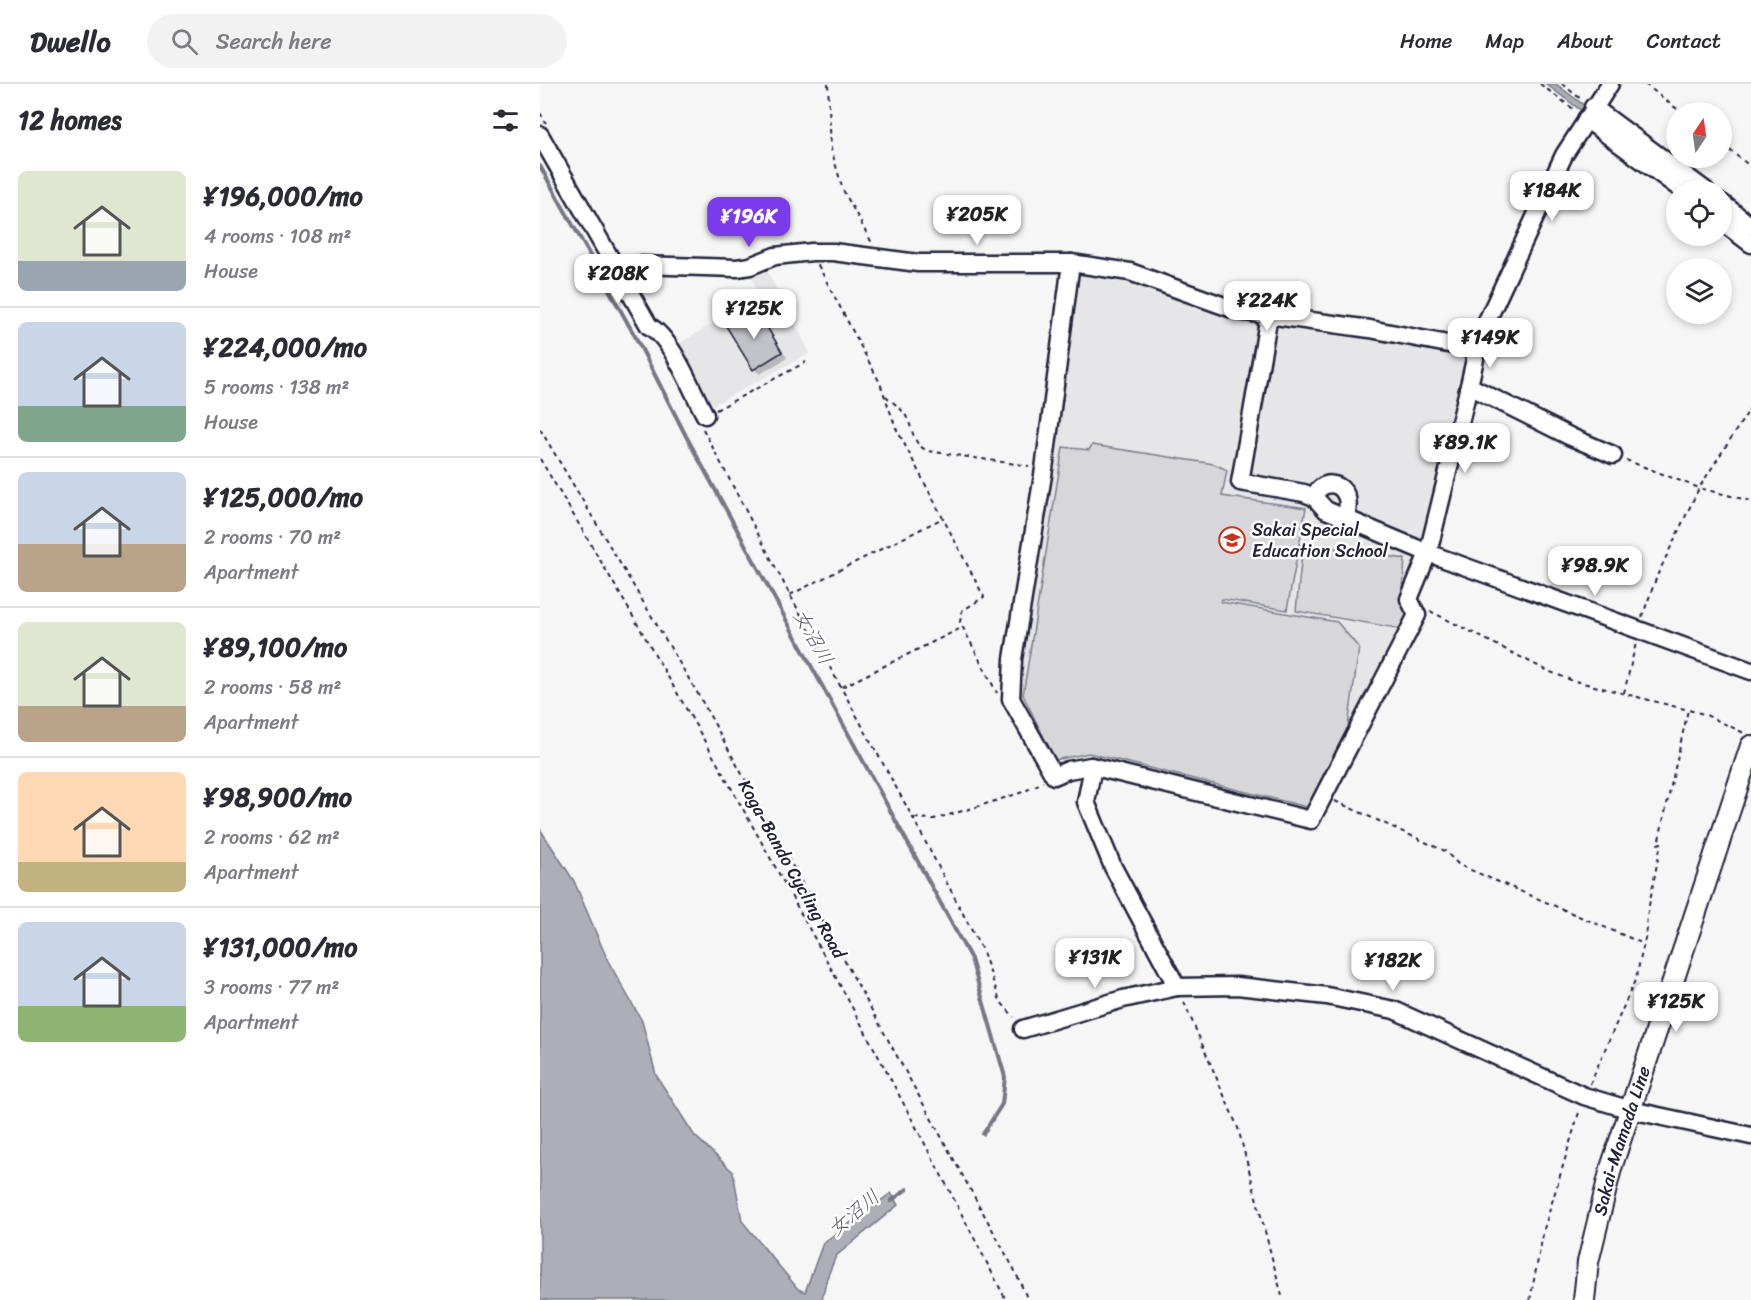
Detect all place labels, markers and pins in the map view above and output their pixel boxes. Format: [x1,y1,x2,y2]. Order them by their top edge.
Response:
pin: ¥184K [1510,171,1594,222]
pin: ¥205K [935,195,1019,246]
pin: ¥196K [707,197,791,248]
pin: ¥208K [576,254,660,305]
pin: ¥224K [1225,281,1309,332]
pin: ¥125K [712,289,796,340]
pin: ¥149K [1448,318,1532,369]
pin: ¥89.1K [1416,423,1514,474]
place label: Sakai Special Education School [1252,514,1389,567]
school or university icon: Sakai Special Education School [1217,525,1247,555]
pin: ¥98.9K [1546,546,1644,597]
pin: ¥131K [1053,938,1137,989]
pin: ¥182K [1351,941,1435,992]
pin: ¥125K [1634,982,1718,1033]

